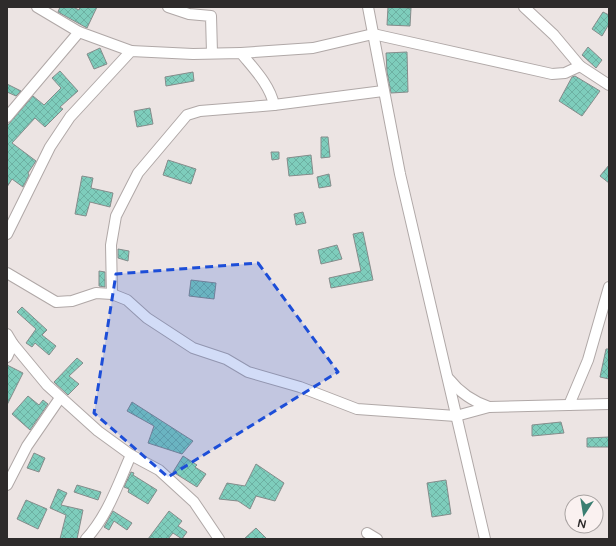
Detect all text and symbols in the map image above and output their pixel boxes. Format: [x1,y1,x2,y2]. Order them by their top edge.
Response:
north arrow [564,494,604,534]
text: N [576,516,588,531]

